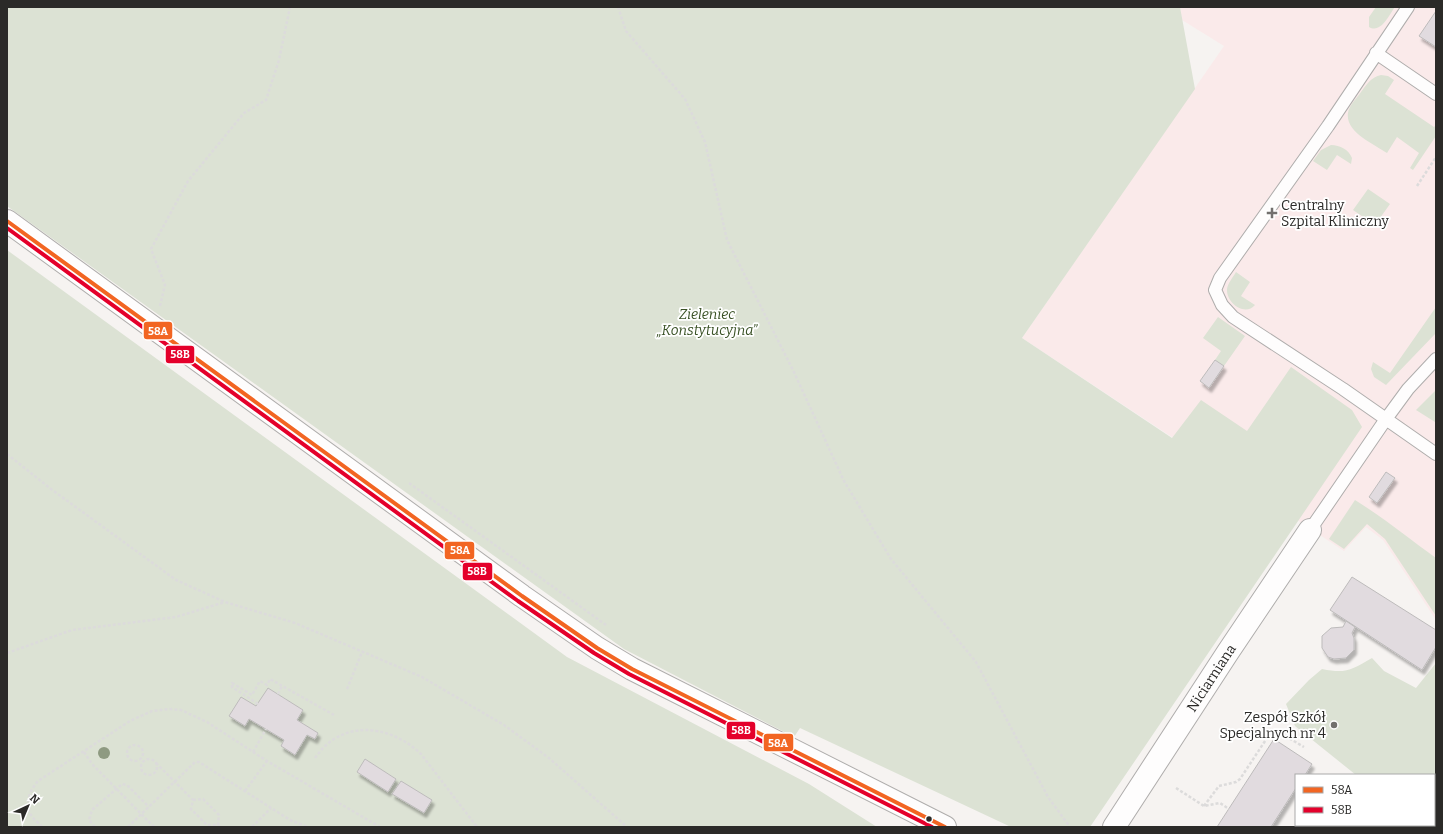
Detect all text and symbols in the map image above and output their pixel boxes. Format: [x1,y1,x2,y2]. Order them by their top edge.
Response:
place label: Centralny Szpital Kliniczny [1281,197,1390,230]
marker: Centralny Szpital Kliniczny [1266,207,1278,219]
park label: Zieleniec „Konstytucyjna” [656,306,758,339]
line badge: 58A [143,321,173,340]
text: 58A [148,325,168,338]
line badge: 58B [165,345,195,364]
text: 58B [170,348,190,361]
line badge: 58A [444,541,475,560]
text: 58A [450,544,470,557]
line badge: 58B [462,562,493,581]
text: 58B [467,565,487,578]
street label: Niciarniana [1183,641,1240,715]
place label: Zespół Szkół Specjalnych nr 4 [1220,709,1326,742]
marker: Zespół Szkół Specjalnych nr 4 [1329,720,1339,730]
line badge: 58B [726,721,756,740]
text: 58B [731,724,751,737]
line badge: 58A [763,733,794,752]
text: 58A [768,737,788,750]
legend [1295,774,1435,826]
text: 58A [1331,783,1353,797]
north arrow [8,786,48,826]
text: N [27,792,43,807]
text: 58B [1331,803,1352,817]
unlabelled marker [924,814,934,824]

